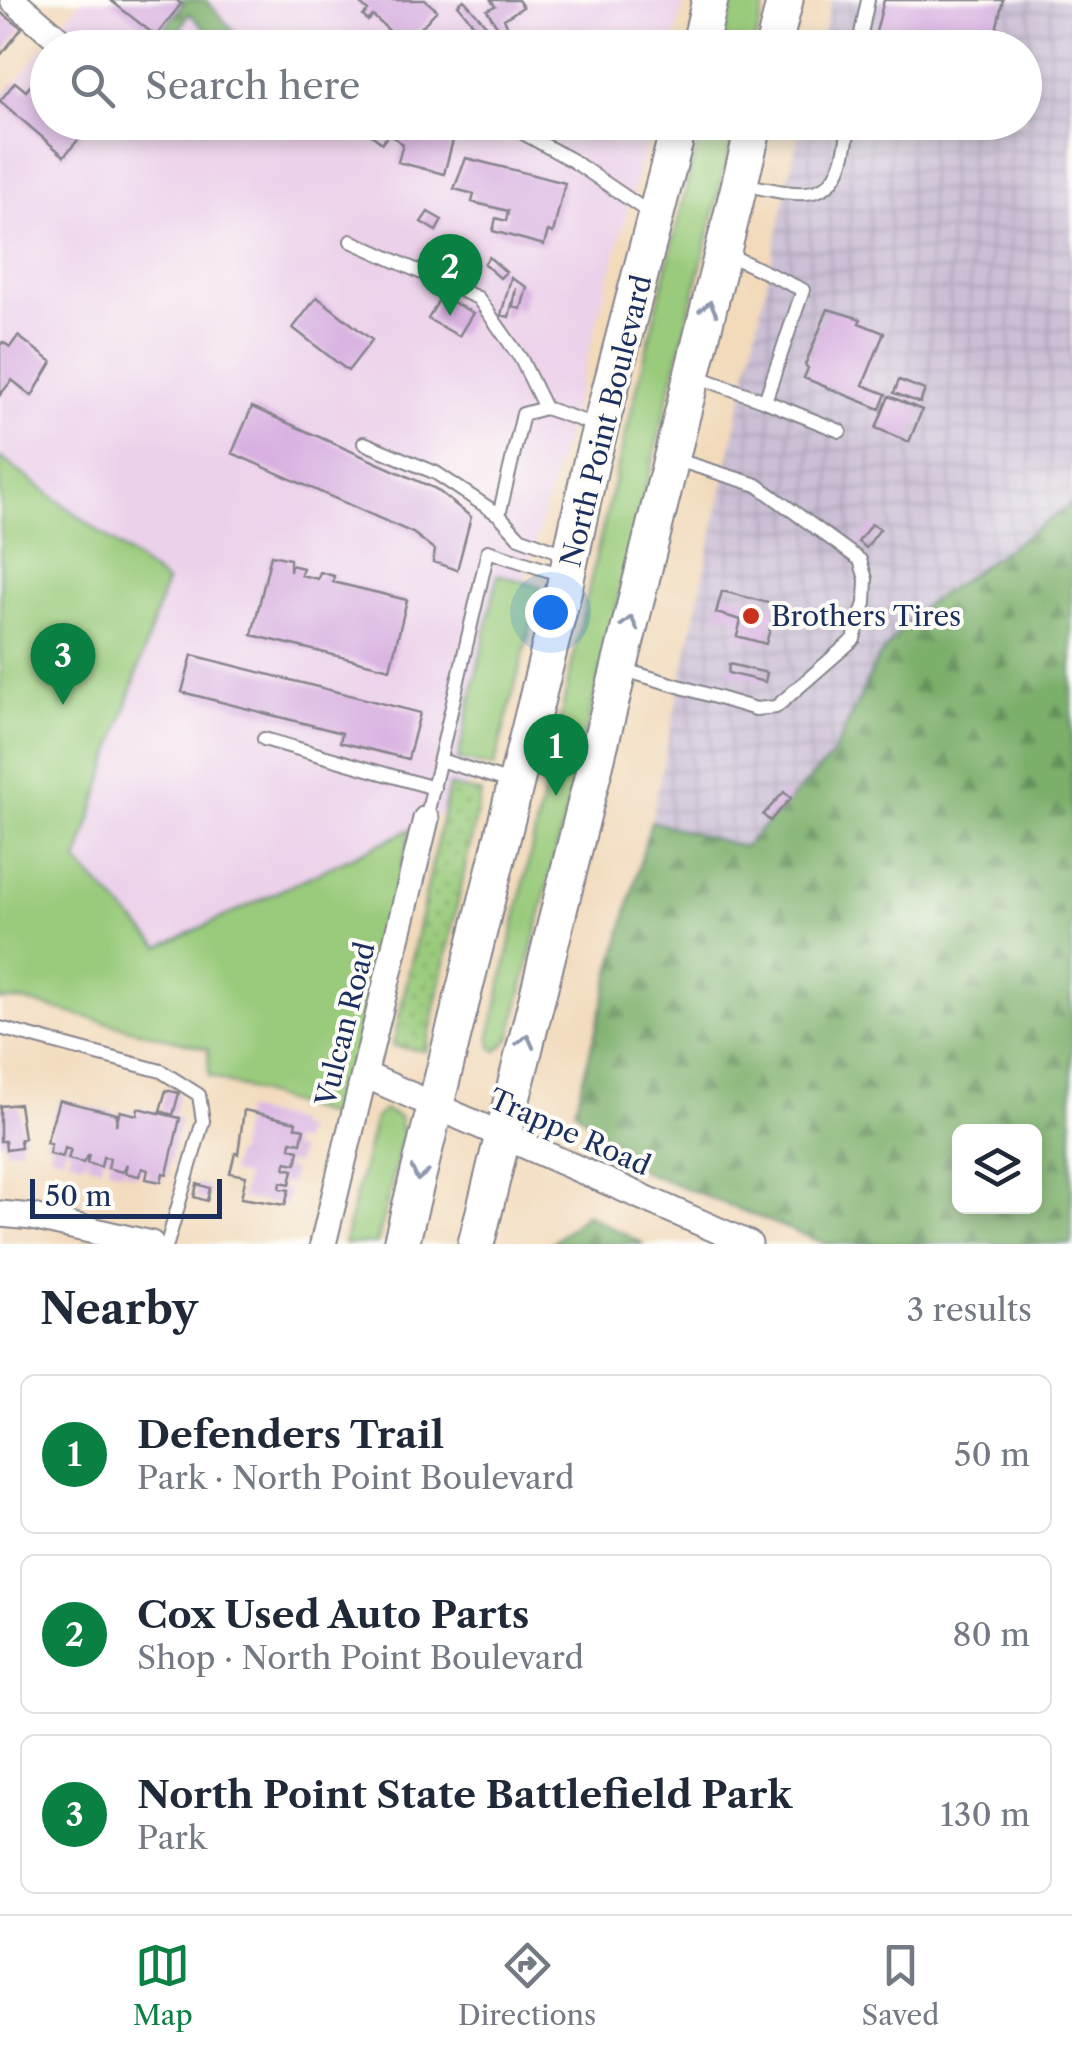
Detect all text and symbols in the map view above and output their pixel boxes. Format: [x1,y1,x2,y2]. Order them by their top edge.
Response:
search box [30,30,1042,140]
icon: search [65,58,120,113]
text: Search here [145,62,360,109]
pin: 2 [418,234,482,316]
street label: North Point Boulevard [553,272,659,570]
one-way arrow [697,300,718,317]
your location [525,587,576,638]
place label: Brothers Tires [771,599,961,633]
marker: Brothers Tires [740,605,762,627]
one-way arrow [618,615,639,632]
pin: 3 [30,622,96,705]
pin: 1 [524,714,588,796]
street label: Vulcan Road [308,938,382,1111]
one-way arrow [514,1033,535,1050]
street label: Trappe Road [484,1081,656,1183]
map controls [952,1124,1042,1214]
button: layers [952,1124,1042,1214]
one-way arrow [410,1165,431,1182]
scale bar [30,1174,222,1218]
text: 50 m [45,1179,112,1213]
text: Nearby [40,1283,198,1335]
text: 3 results [906,1290,1032,1329]
text: Defenders Trail [137,1411,444,1458]
text: 1 [67,1435,82,1474]
text: 50 m [954,1435,1030,1474]
text: Park · North Point Boulevard [137,1458,574,1497]
text: Cox Used Auto Parts [137,1591,530,1638]
text: 2 [65,1615,84,1654]
text: 80 m [952,1615,1030,1654]
text: Shop · North Point Boulevard [137,1638,584,1677]
text: North Point State Battlefield Park [137,1771,792,1818]
text: 3 [65,1795,84,1834]
text: 130 m [940,1795,1030,1834]
text: Park [137,1818,207,1857]
tab: Map [133,1938,193,2032]
tab: Directions [458,1938,596,2032]
tab: Saved [862,1938,939,2032]

